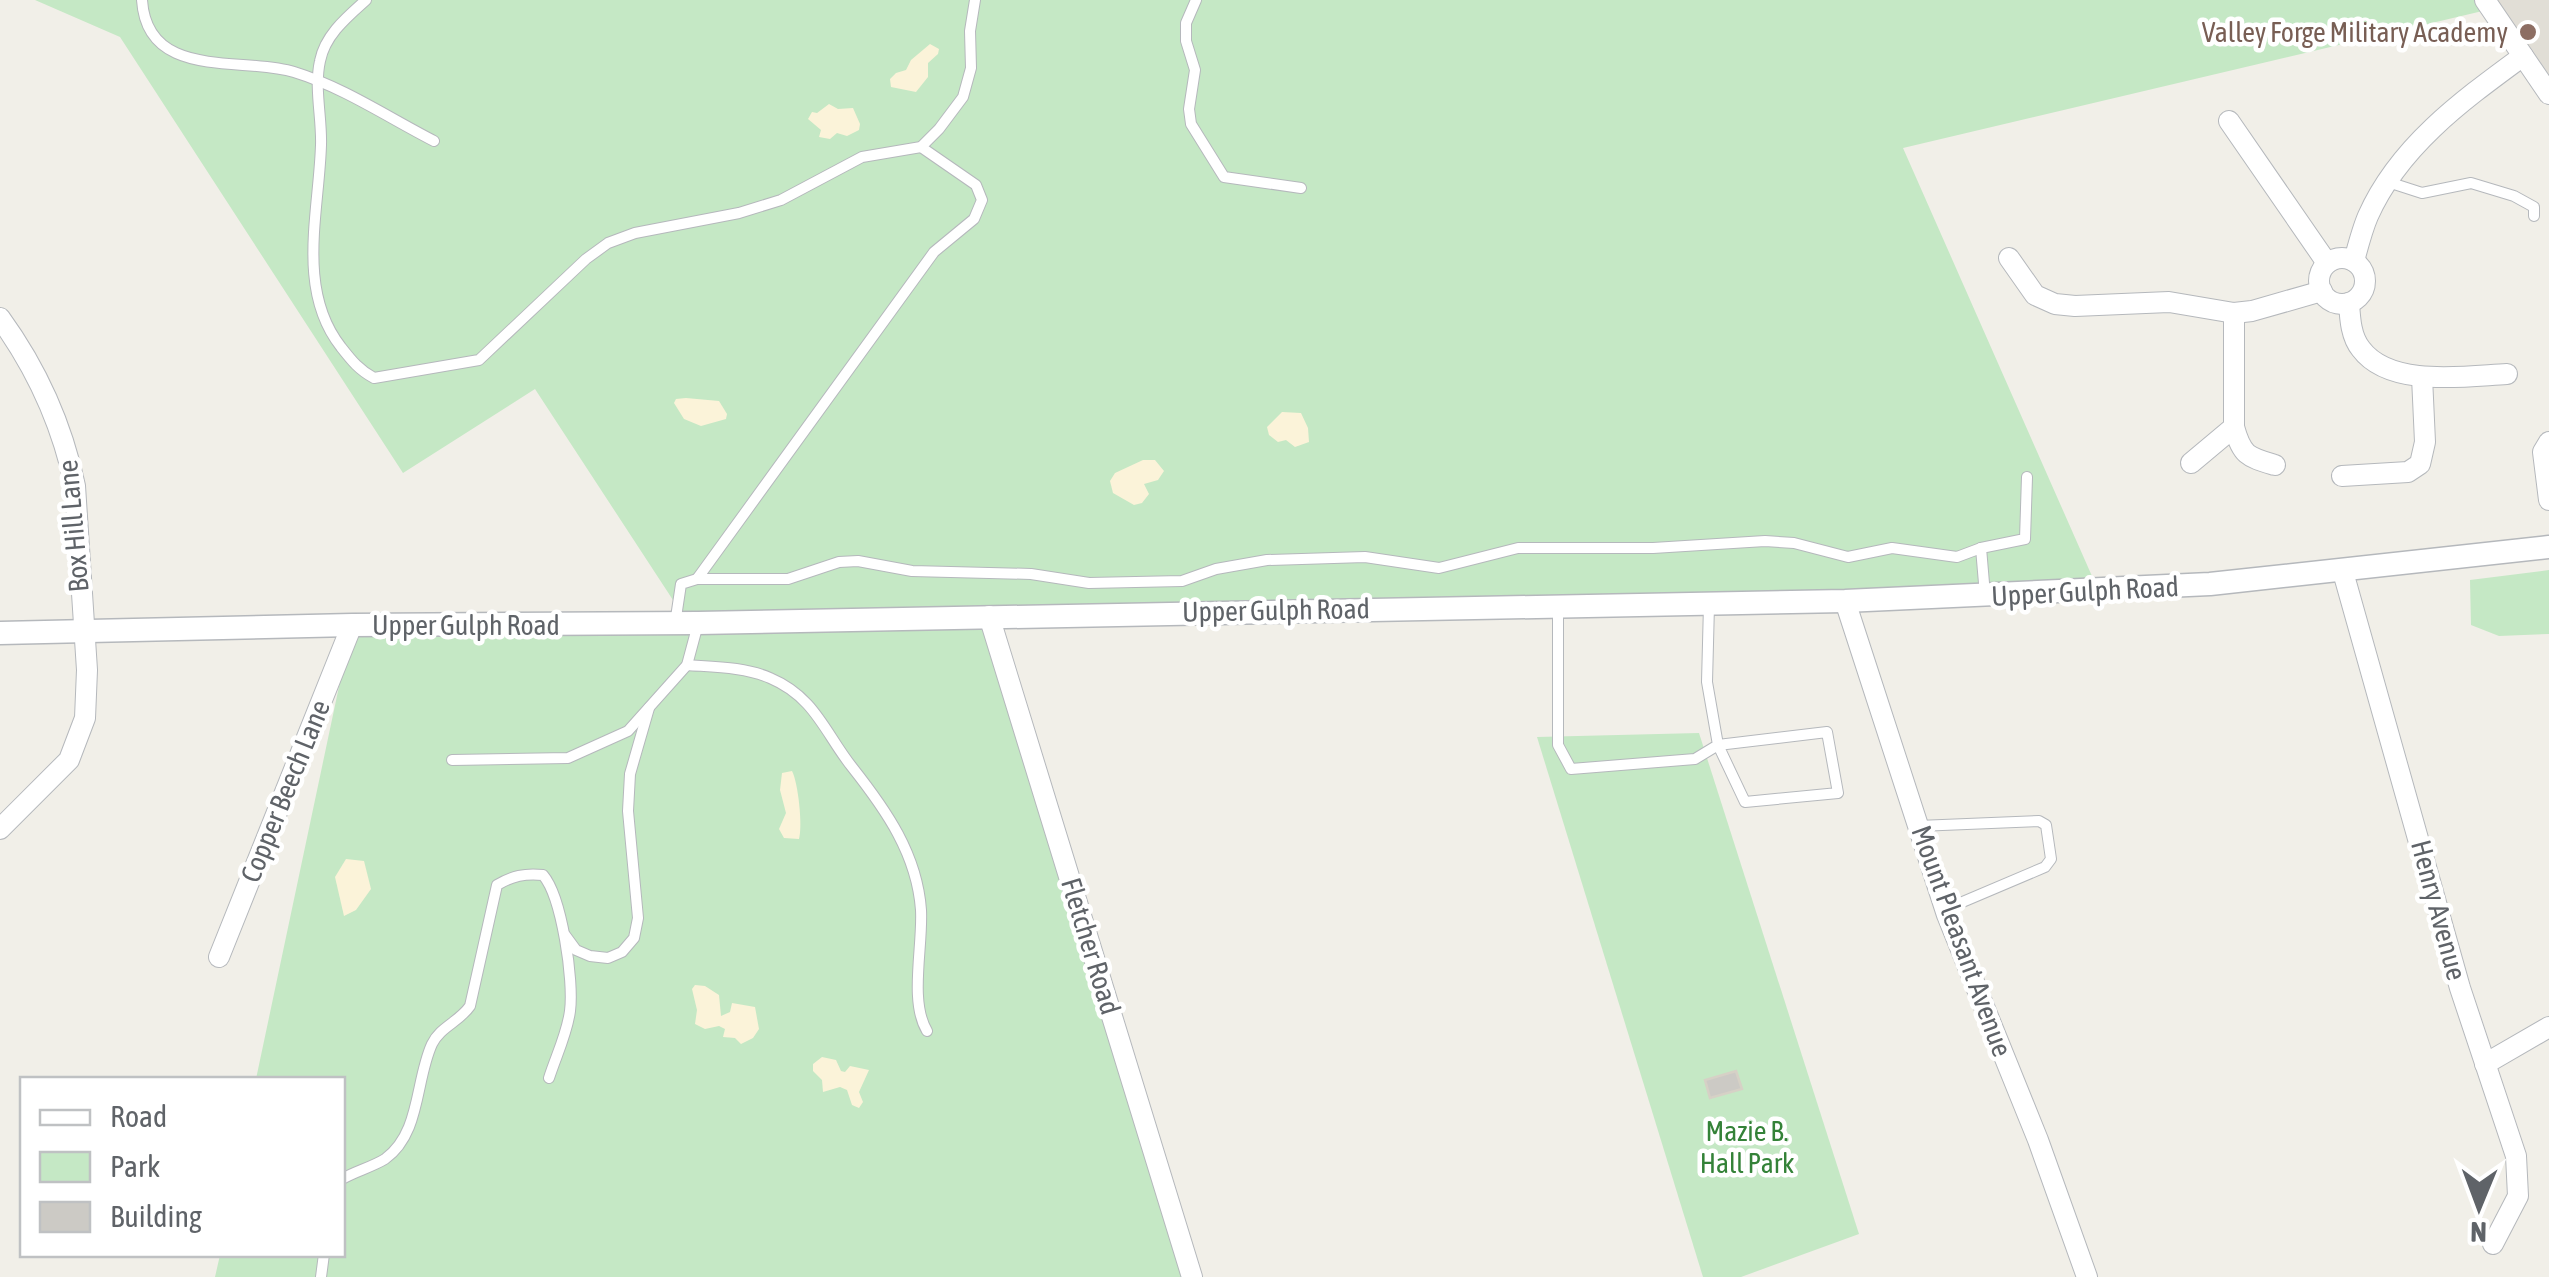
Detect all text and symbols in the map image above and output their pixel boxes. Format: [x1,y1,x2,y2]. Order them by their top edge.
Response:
place label: Valley Forge Military Academy [2202,16,2508,48]
marker: Valley Forge Military Academy [2517,21,2539,43]
street label: Box Hill Lane [51,458,95,594]
street label: Upper Gulph Road [1990,570,2180,612]
street label: Upper Gulph Road [1182,592,1370,628]
street label: Upper Gulph Road [372,609,560,641]
street label: Copper Beech Lane [234,695,336,887]
street label: Mount Pleasant Avenue [1905,821,2019,1061]
street label: Henry Avenue [2405,836,2473,984]
street label: Fletcher Road [1055,874,1127,1018]
legend [20,1077,345,1257]
text: Road [110,1099,167,1133]
park label: Mazie B. Hall Park [1700,1115,1794,1179]
text: Park [110,1149,160,1183]
north arrow [2429,1157,2529,1257]
text: Building [110,1199,202,1233]
text: N [2470,1216,2487,1248]

